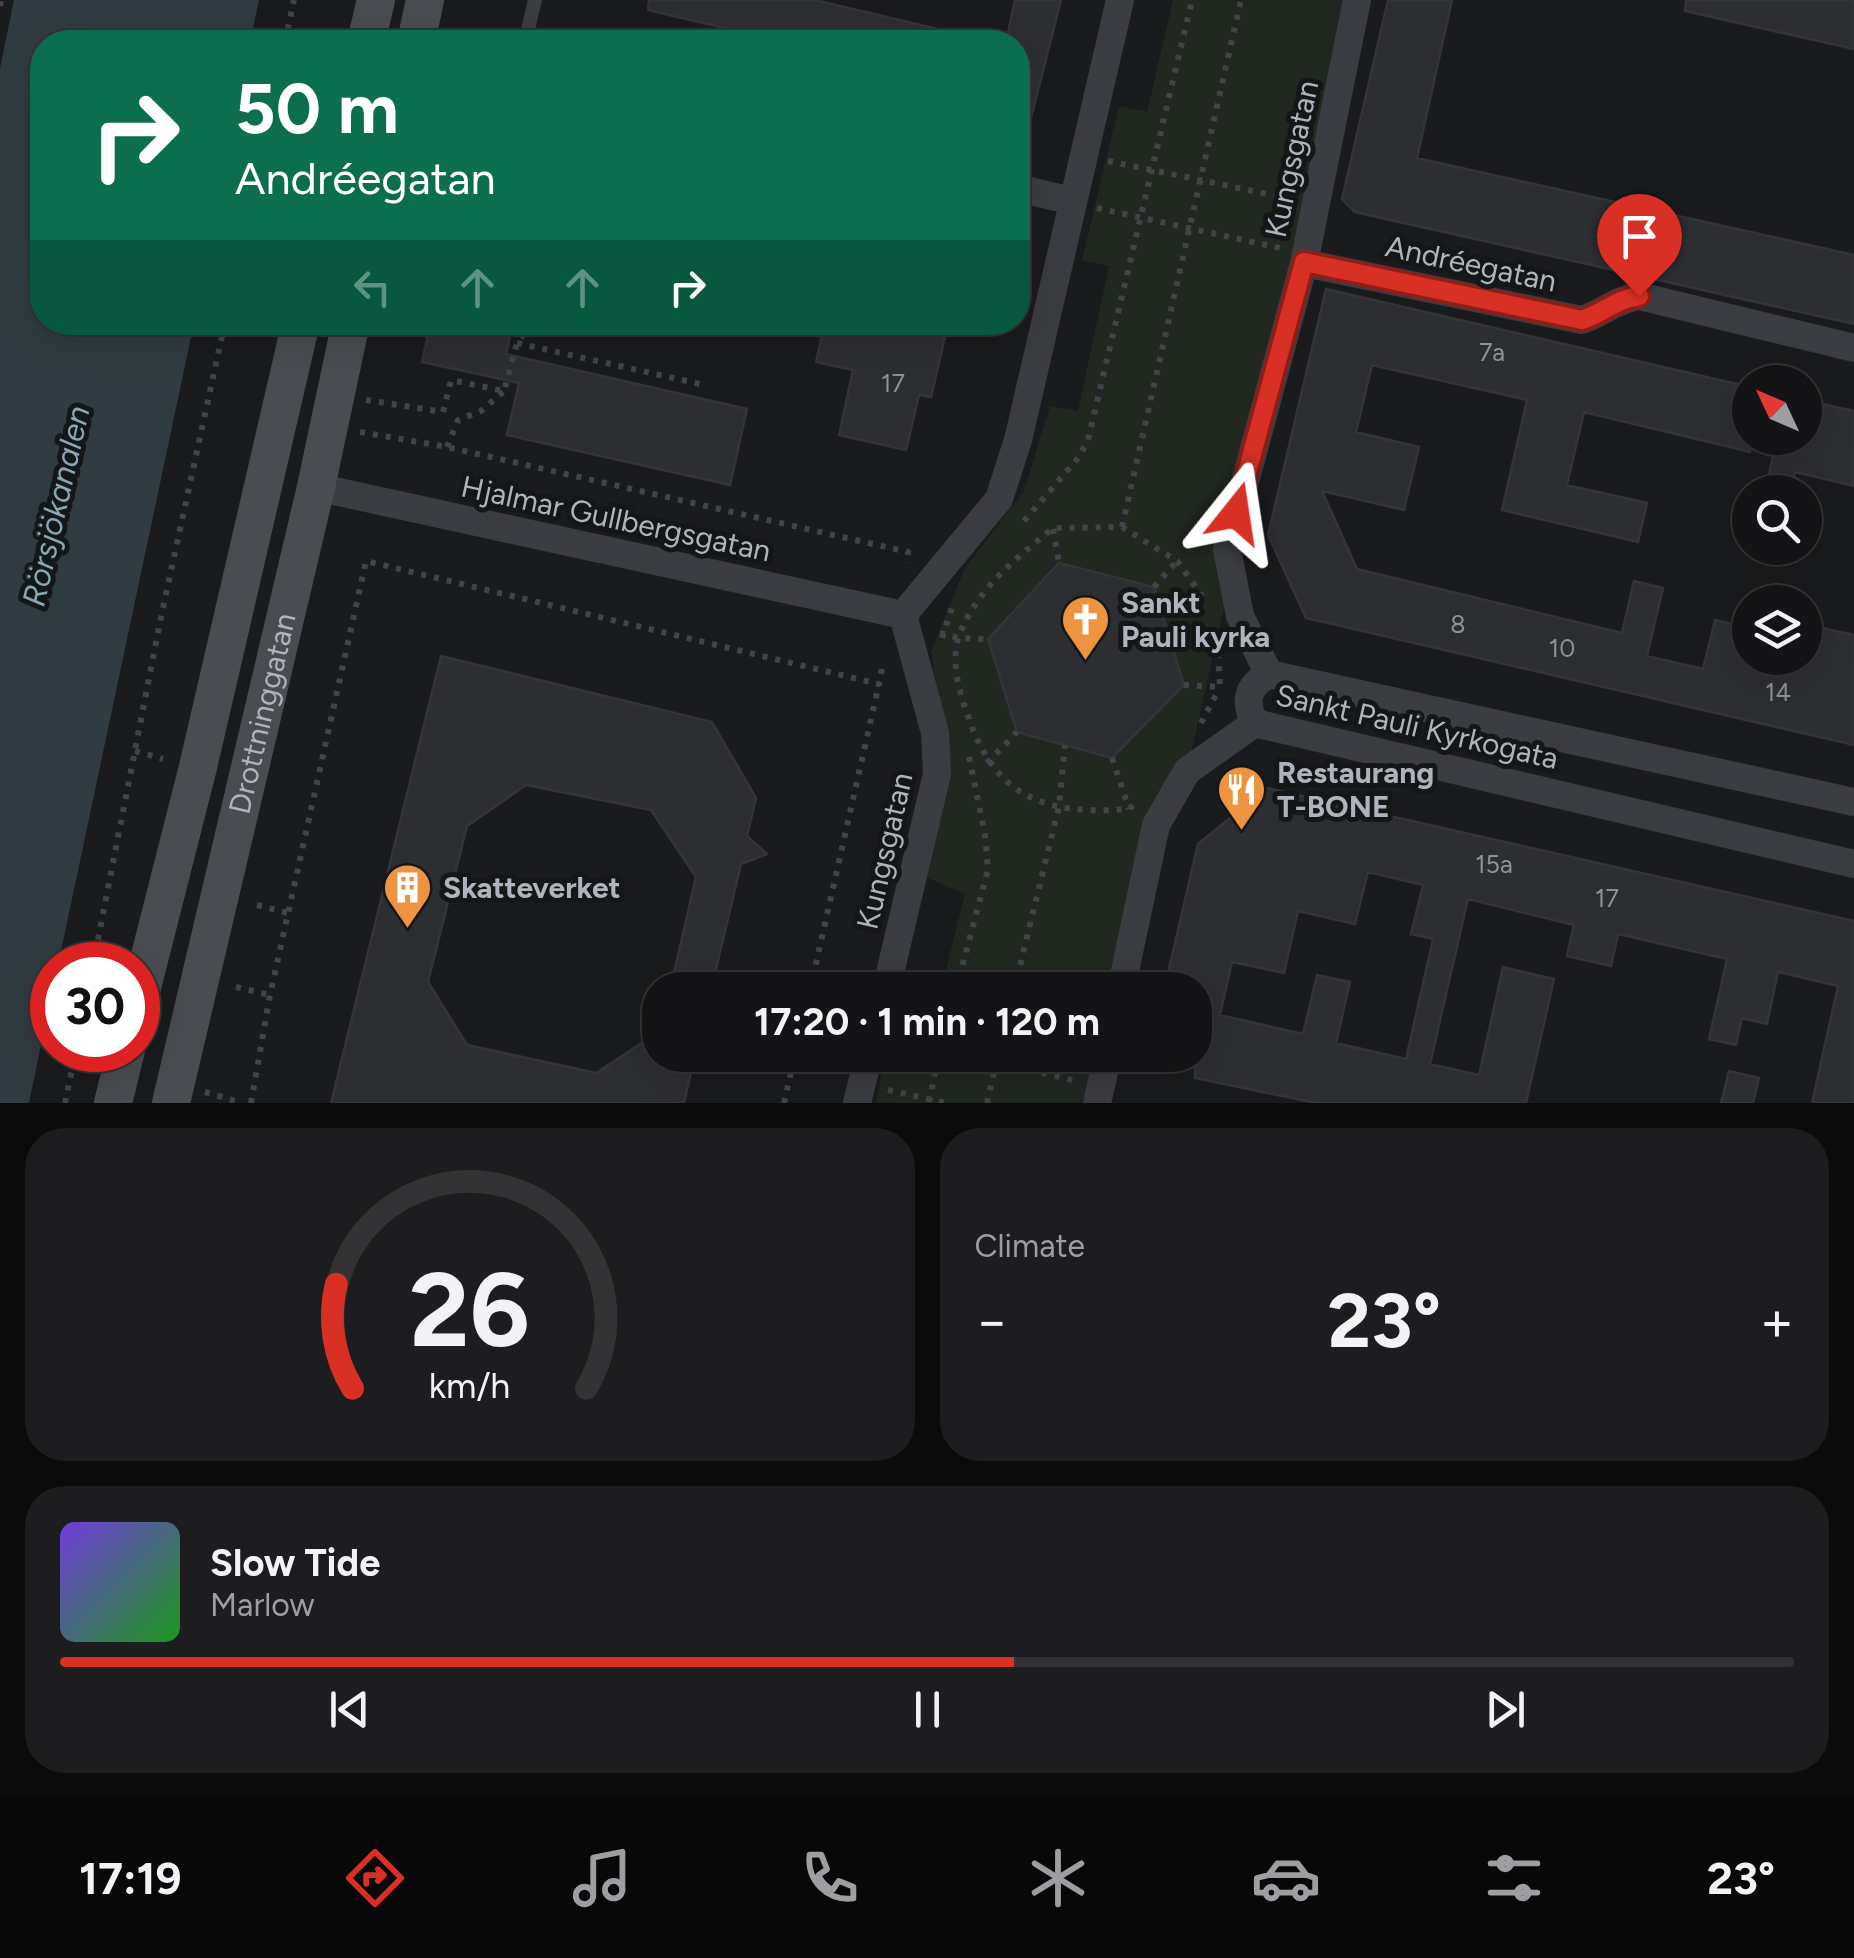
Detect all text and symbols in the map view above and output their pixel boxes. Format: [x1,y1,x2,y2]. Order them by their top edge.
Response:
text: 50 m [235,66,399,151]
icon: right [70,70,200,200]
street label: Kungsgatan [1257,77,1326,241]
text: Andréegatan [235,151,496,205]
pin [1597,194,1682,297]
icon: arrive [1612,209,1667,264]
street label: Andréegatan [1382,227,1560,300]
icon: left [345,260,400,315]
icon: ahead [450,260,505,315]
icon: ahead [555,260,610,315]
icon: right [660,260,715,315]
house number: 7a [1479,337,1505,367]
north arrow [1732,365,1822,455]
map controls [1732,365,1822,675]
house number: 17 [881,368,905,398]
water label: Rörsjökanalen [14,402,98,610]
position arrow [1184,461,1288,565]
street label: Hjalmar Gullbergsgatan [458,468,774,569]
button: search [1732,475,1822,565]
place label: Sankt Pauli kyrka [1121,584,1270,655]
button: layers [1732,585,1822,675]
church icon: Sankt Pauli kyrka [1060,594,1112,662]
street label: Drottninggatan [221,609,304,818]
house number: 8 [1450,609,1466,639]
house number: 10 [1549,633,1575,663]
street label: Sankt Pauli Kyrkogata [1272,676,1562,777]
house number: 14 [1765,677,1791,707]
place label: Restaurang T-BONE [1277,754,1434,825]
restaurant icon: Restaurang T-BONE [1216,764,1268,832]
street label: Kungsgatan [849,769,920,933]
house number: 15a [1475,849,1513,879]
building icon: Skatteverket [382,862,434,930]
place label: Skatteverket [443,869,621,906]
house number: 17 [1595,883,1619,913]
speed limit sign: 30 [30,942,160,1072]
text: 17:20 · 1 min · 120 m [754,999,1100,1045]
text: Climate [975,1227,1085,1265]
text: 26 [409,1247,530,1372]
text: 23° [1328,1276,1441,1366]
text: − [975,1288,1009,1354]
text: + [1760,1288,1794,1354]
text: km/h [429,1364,511,1407]
text: Slow Tide [210,1540,380,1586]
text: Marlow [210,1586,314,1624]
icon: previous [322,1682,377,1737]
icon: pause [900,1682,955,1737]
icon: next [1478,1682,1533,1737]
icon: directions [340,1843,410,1913]
icon: music [567,1843,637,1913]
icon: phone [795,1843,865,1913]
icon: climate [1023,1843,1093,1913]
icon: car [1251,1843,1321,1913]
icon: filters [1479,1843,1549,1913]
text: 17:19 [79,1851,182,1905]
text: 23° [1707,1851,1775,1905]

